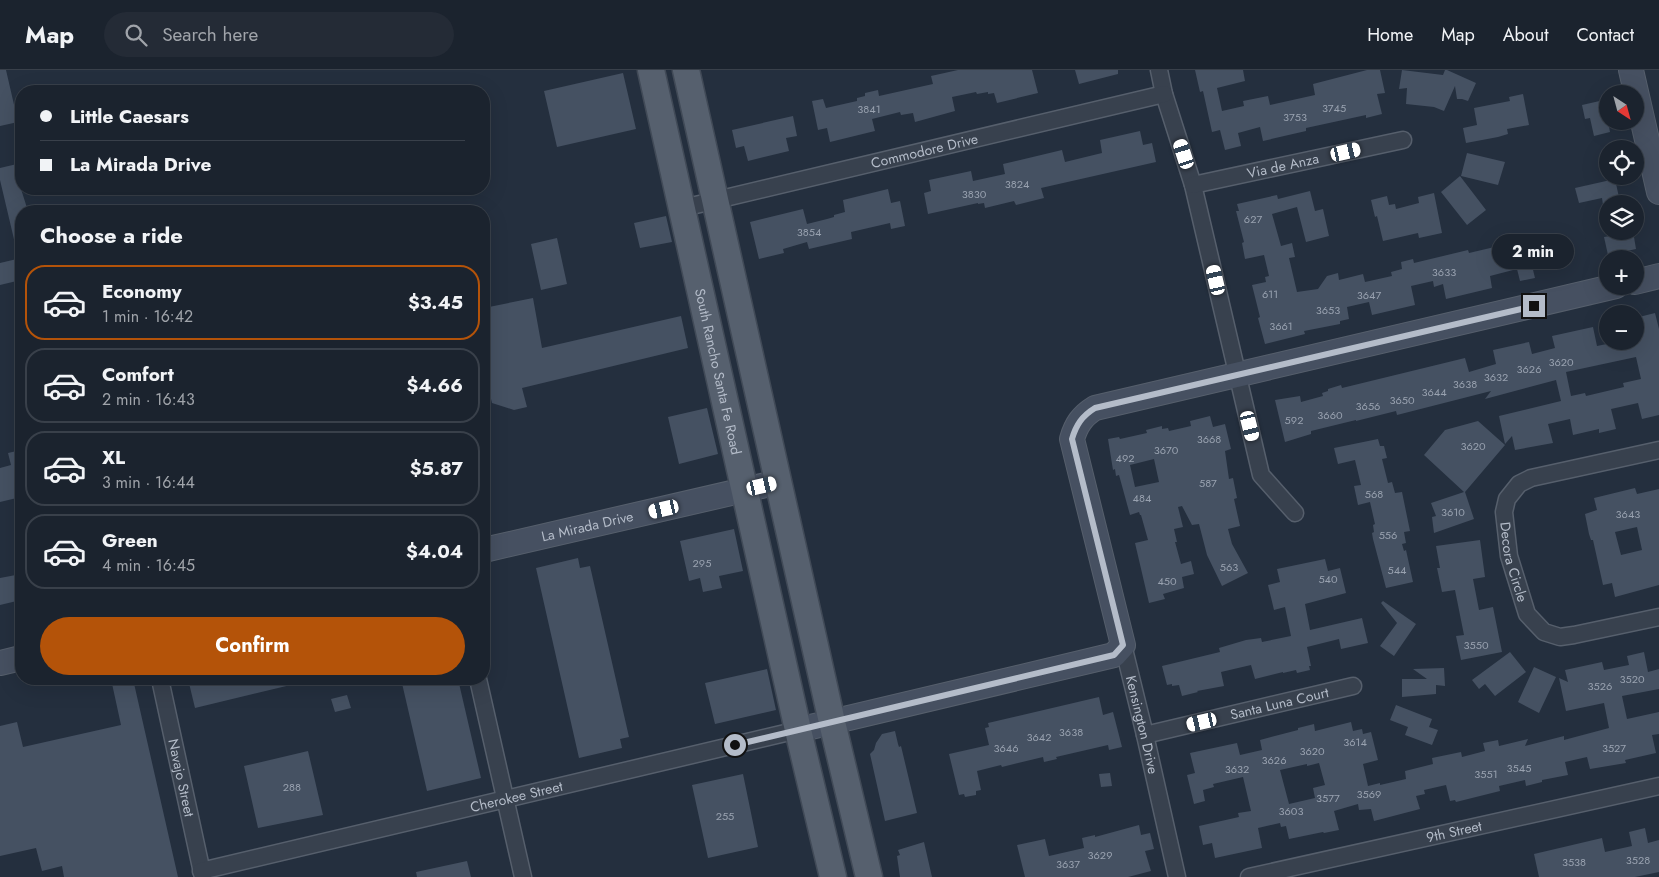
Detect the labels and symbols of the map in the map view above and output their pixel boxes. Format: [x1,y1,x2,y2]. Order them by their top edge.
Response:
north arrow [1599,85,1644,130]
house number: 3745 [1322,100,1346,116]
house number: 3841 [857,101,881,117]
house number: 3753 [1283,109,1307,125]
street label: Commodore Drive [869,128,980,173]
car [1172,137,1195,171]
car [1329,141,1362,163]
street label: Via de Anza [1245,148,1321,183]
house number: 3824 [1005,176,1030,192]
house number: 3830 [962,186,987,202]
house number: 627 [1244,211,1262,227]
house number: 3854 [797,224,822,240]
callout: 2 min [1493,234,1575,268]
car [1205,264,1226,296]
house number: 3633 [1432,264,1456,280]
house number: 611 [1262,286,1278,302]
street label: South Rancho Santa Fe Road [690,287,746,457]
house number: 3647 [1357,287,1381,303]
route end [1523,295,1545,317]
house number: 3653 [1316,302,1340,318]
house number: 3661 [1269,318,1293,334]
house number: 3620 [1548,354,1574,370]
house number: 3626 [1517,361,1541,377]
house number: 3632 [1484,369,1508,385]
house number: 3638 [1453,376,1477,392]
house number: 3644 [1421,384,1447,400]
house number: 3650 [1389,392,1415,408]
house number: 3656 [1356,398,1380,414]
house number: 3660 [1317,407,1343,423]
car [1239,410,1260,442]
house number: 592 [1285,412,1303,428]
house number: 3668 [1197,431,1221,447]
house number: 3620 [1460,438,1486,454]
house number: 3670 [1154,442,1179,458]
house number: 492 [1115,450,1135,466]
car [745,475,778,497]
house number: 587 [1199,475,1217,491]
house number: 568 [1365,486,1383,502]
house number: 484 [1133,490,1152,506]
car [647,498,680,520]
house number: 3610 [1441,504,1465,520]
street label: La Mirada Drive [539,506,635,546]
house number: 3643 [1616,506,1640,522]
street label: Decora Circle [1495,521,1533,604]
house number: 556 [1379,527,1397,543]
house number: 295 [693,555,711,571]
house number: 563 [1220,559,1238,575]
house number: 544 [1387,562,1407,578]
house number: 540 [1318,571,1338,587]
house number: 450 [1157,573,1177,589]
house number: 3550 [1463,637,1489,653]
house number: 3520 [1619,671,1645,687]
street label: Kensington Drive [1121,673,1163,776]
house number: 3526 [1588,678,1612,694]
street label: Santa Luna Court [1228,682,1331,725]
car [1185,711,1218,733]
house number: 3638 [1059,724,1083,740]
house number: 3642 [1026,729,1052,745]
route start [724,734,746,756]
house number: 3614 [1343,734,1367,750]
street label: Navajo Street [163,737,200,819]
house number: 3646 [993,740,1019,756]
house number: 3527 [1602,740,1626,756]
house number: 3620 [1299,743,1325,759]
house number: 3626 [1262,752,1286,768]
house number: 3545 [1507,760,1531,776]
house number: 3632 [1225,761,1249,777]
house number: 3551 [1474,766,1498,782]
street label: Cherokee Street [468,776,565,817]
house number: 288 [283,779,301,795]
house number: 3569 [1357,786,1381,802]
house number: 3577 [1316,790,1340,806]
house number: 3603 [1279,803,1303,819]
house number: 255 [716,808,734,824]
street label: 9th Street [1424,815,1484,847]
house number: 3629 [1088,847,1112,863]
house number: 3528 [1626,852,1650,868]
house number: 3538 [1562,854,1586,870]
house number: 3637 [1056,856,1080,872]

